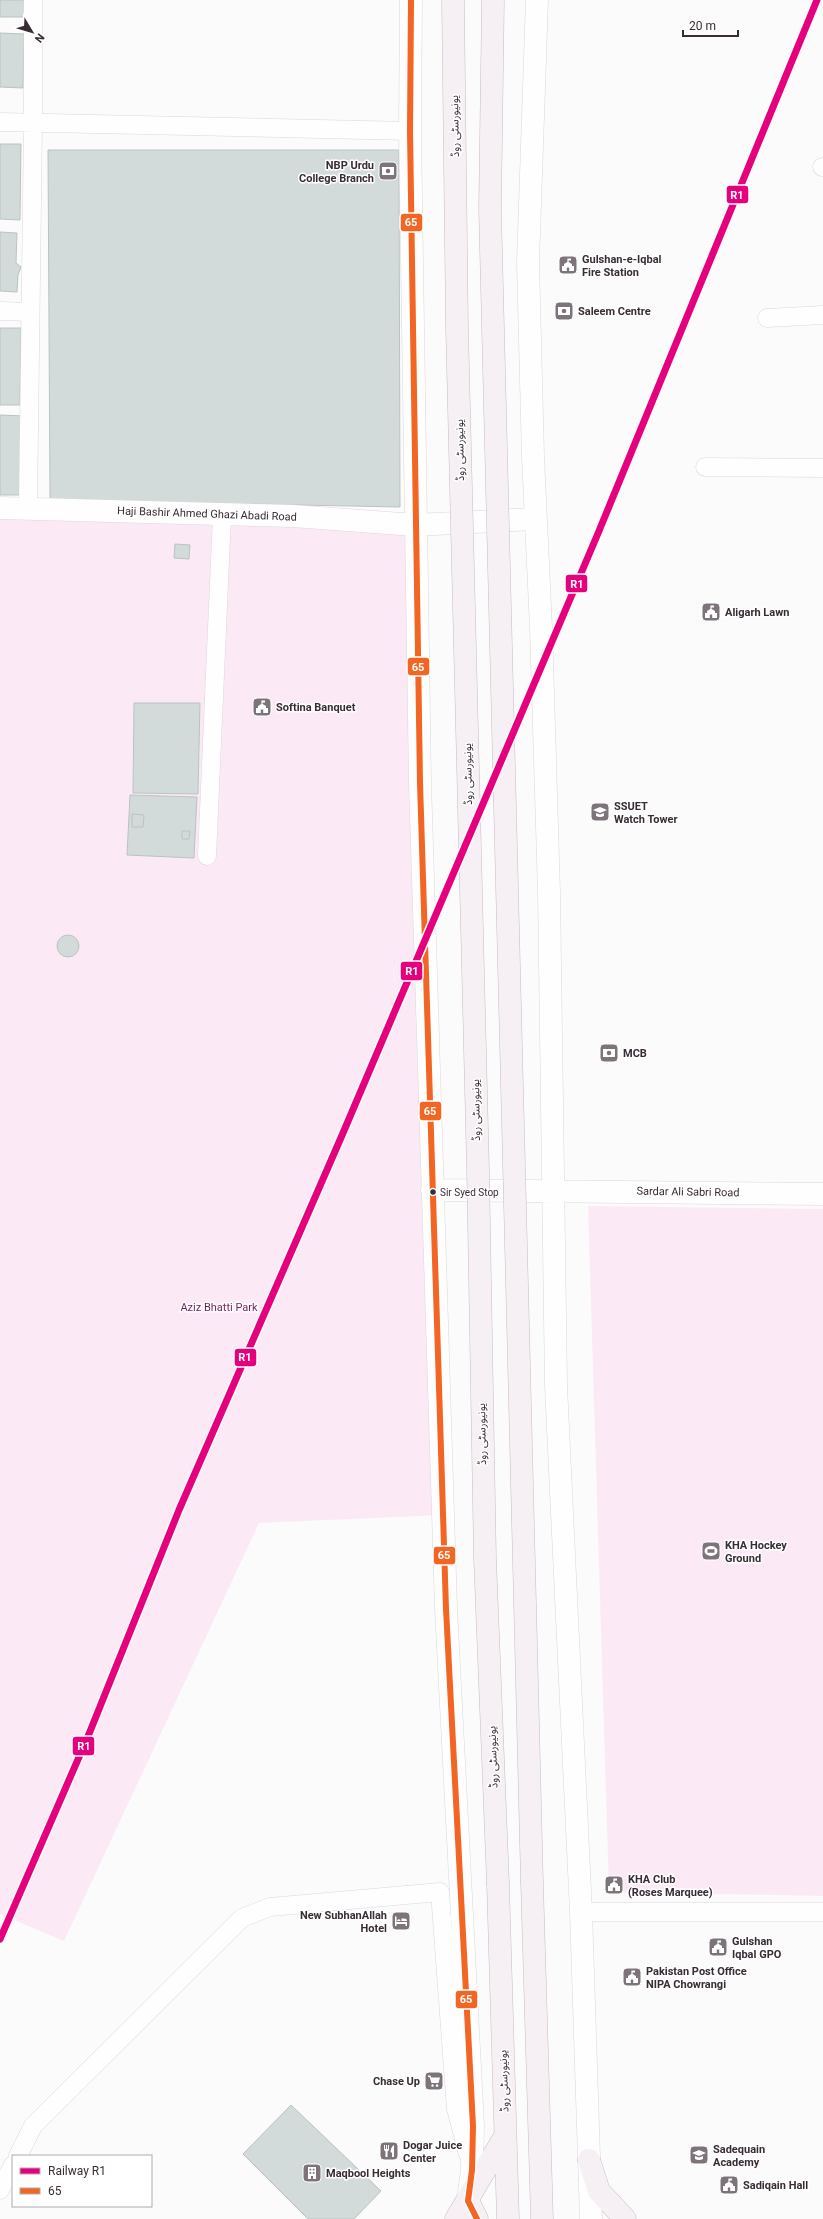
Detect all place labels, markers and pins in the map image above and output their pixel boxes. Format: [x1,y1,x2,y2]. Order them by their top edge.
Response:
place label: NBP Urdu College Branch [299,159,374,185]
bank icon: NBP Urdu College Branch [377,160,399,182]
place label: Gulshan-e-Iqbal Fire Station [582,253,662,279]
public building icon: Gulshan-e-Iqbal Fire Station [557,254,579,276]
bank icon: Saleem Centre [553,300,575,322]
place label: Saleem Centre [578,305,651,318]
public building icon: Aligarh Lawn [700,601,722,623]
place label: Aligarh Lawn [725,606,789,619]
public building icon: Softina Banquet [251,696,273,718]
place label: Softina Banquet [276,701,356,714]
place label: SSUET Watch Tower [614,800,678,826]
school or university icon: SSUET Watch Tower [589,801,611,823]
bank icon: MCB [598,1042,620,1064]
place label: MCB [623,1047,647,1060]
marker: Sir Syed Stop [428,1187,438,1197]
place label: Sir Syed Stop [440,1187,499,1198]
place label: KHA Hockey Ground [725,1539,787,1565]
sports icon: KHA Hockey Ground [700,1540,722,1562]
place label: KHA Club (Roses Marquee) [628,1873,713,1899]
public building icon: KHA Club (Roses Marquee) [603,1874,625,1896]
place label: New SubhanAllah Hotel [300,1909,387,1935]
hotel icon: New SubhanAllah Hotel [390,1910,412,1932]
place label: Gulshan Iqbal GPO [732,1935,782,1961]
public building icon: Gulshan Iqbal GPO [707,1936,729,1958]
place label: Pakistan Post Office NIPA Chowrangi [646,1965,747,1991]
public building icon: Pakistan Post Office NIPA Chowrangi [621,1966,643,1988]
supermarket icon: Chase Up [423,2070,445,2092]
place label: Chase Up [373,2075,420,2088]
place label: Dogar Juice Center [403,2139,462,2165]
restaurant icon: Dogar Juice Center [378,2140,400,2162]
place label: Sadequain Academy [713,2143,765,2169]
school or university icon: Sadequain Academy [688,2144,710,2166]
building icon: Maqbool Heights [301,2162,323,2184]
place label: Maqbool Heights [326,2167,411,2180]
public building icon: Sadiqain Hall [718,2174,740,2196]
place label: Sadiqain Hall [743,2179,808,2192]

